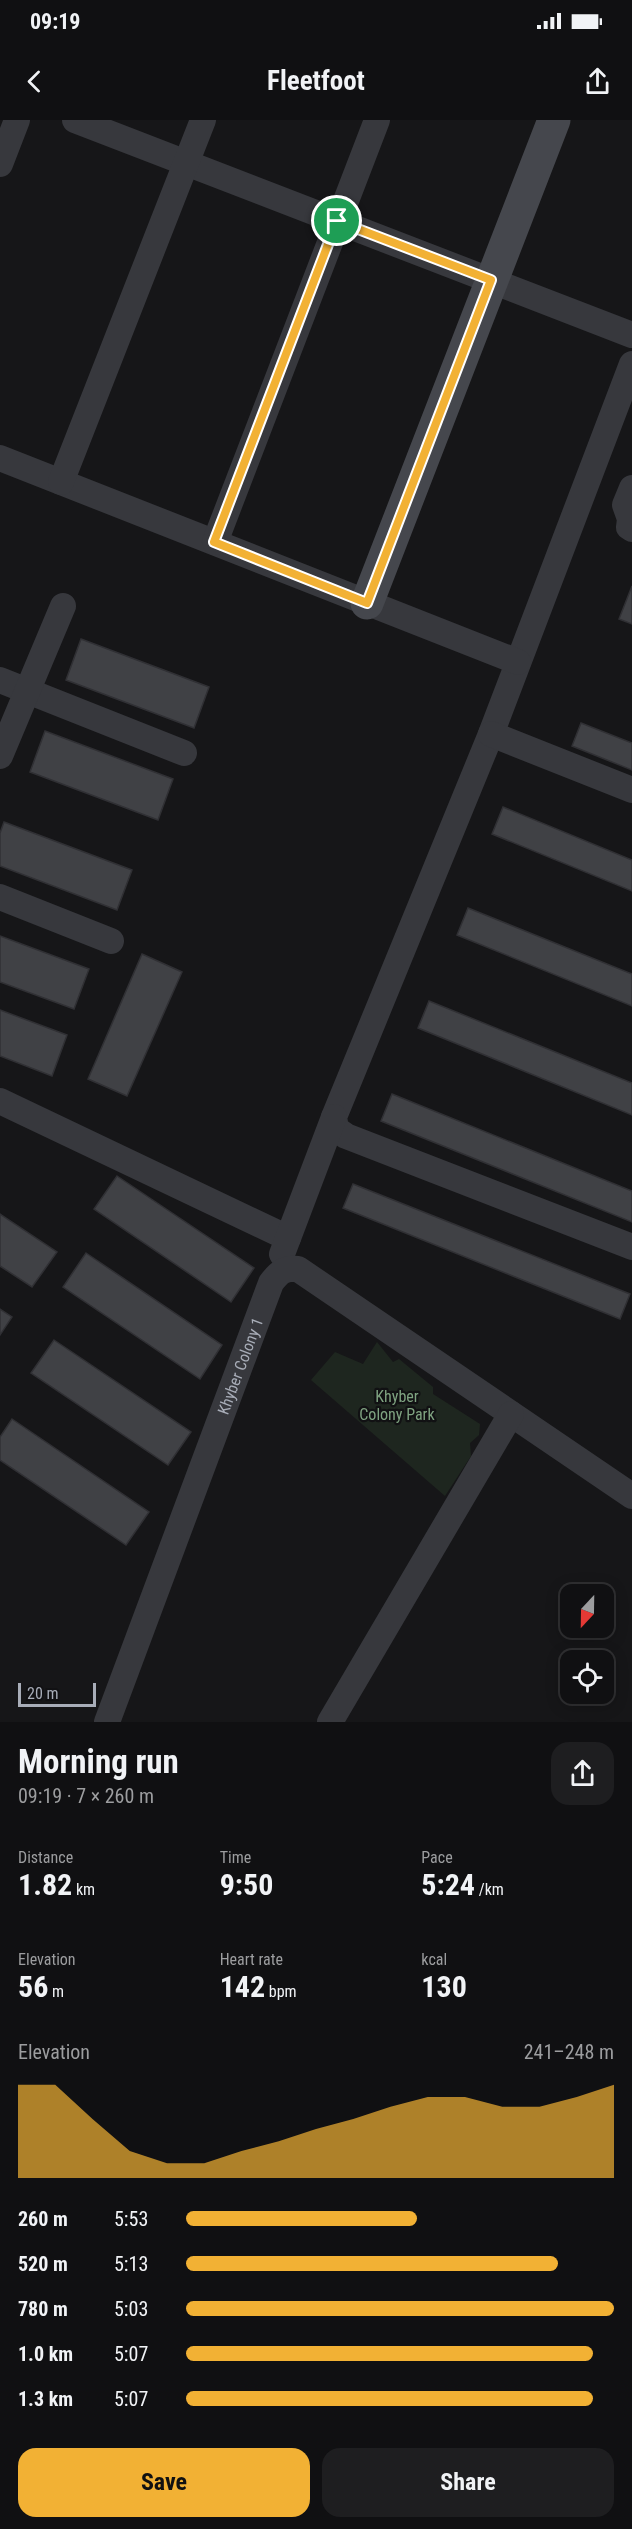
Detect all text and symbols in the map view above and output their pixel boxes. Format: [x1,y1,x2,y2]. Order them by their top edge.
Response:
text: 09:19 [30,9,81,34]
icon: back [18,65,51,98]
text: Fleetfoot [267,65,365,97]
icon: share [581,65,614,98]
pin [311,195,362,246]
icon: arrive [320,204,353,237]
street label: Khyber Colony 1 [214,1315,267,1417]
park label: Khyber Colony Park [359,1387,436,1424]
north arrow [560,1584,614,1638]
map controls [560,1584,614,1704]
button: locate [560,1650,614,1704]
scale bar [18,1680,96,1708]
text: 20 m [27,1684,59,1703]
text: Morning run [18,1742,179,1781]
button: share [551,1742,614,1805]
text: 09:19 · 7 × 260 m [18,1784,154,1808]
text: Distance [18,1848,73,1867]
text: Time [220,1848,251,1867]
text: Pace [421,1848,453,1867]
text: 1.82 [18,1867,72,1902]
text: 9:50 [220,1867,273,1902]
text: 5:24 [421,1867,475,1902]
text: km [72,1880,95,1899]
text: /km [475,1880,504,1899]
text: Elevation [18,1950,76,1969]
text: Heart rate [220,1950,283,1969]
text: kcal [421,1950,447,1969]
text: 56 [18,1969,48,2004]
text: 142 [220,1969,265,2004]
text: 130 [421,1969,467,2004]
text: m [48,1982,64,2001]
text: bpm [265,1982,297,2001]
text: Elevation [18,2040,90,2064]
text: 241–248 m [524,2040,614,2064]
text: 260 m [18,2207,68,2231]
text: 5:53 [114,2207,148,2231]
text: 520 m [18,2252,68,2276]
text: 5:13 [114,2252,148,2276]
text: 780 m [18,2297,68,2321]
text: 5:03 [114,2297,148,2321]
text: 1.0 km [18,2342,73,2366]
text: 5:07 [114,2342,148,2366]
text: 1.3 km [18,2387,73,2411]
text: 5:07 [114,2387,148,2411]
button: Save [18,2448,310,2517]
button: Share [322,2448,614,2517]

